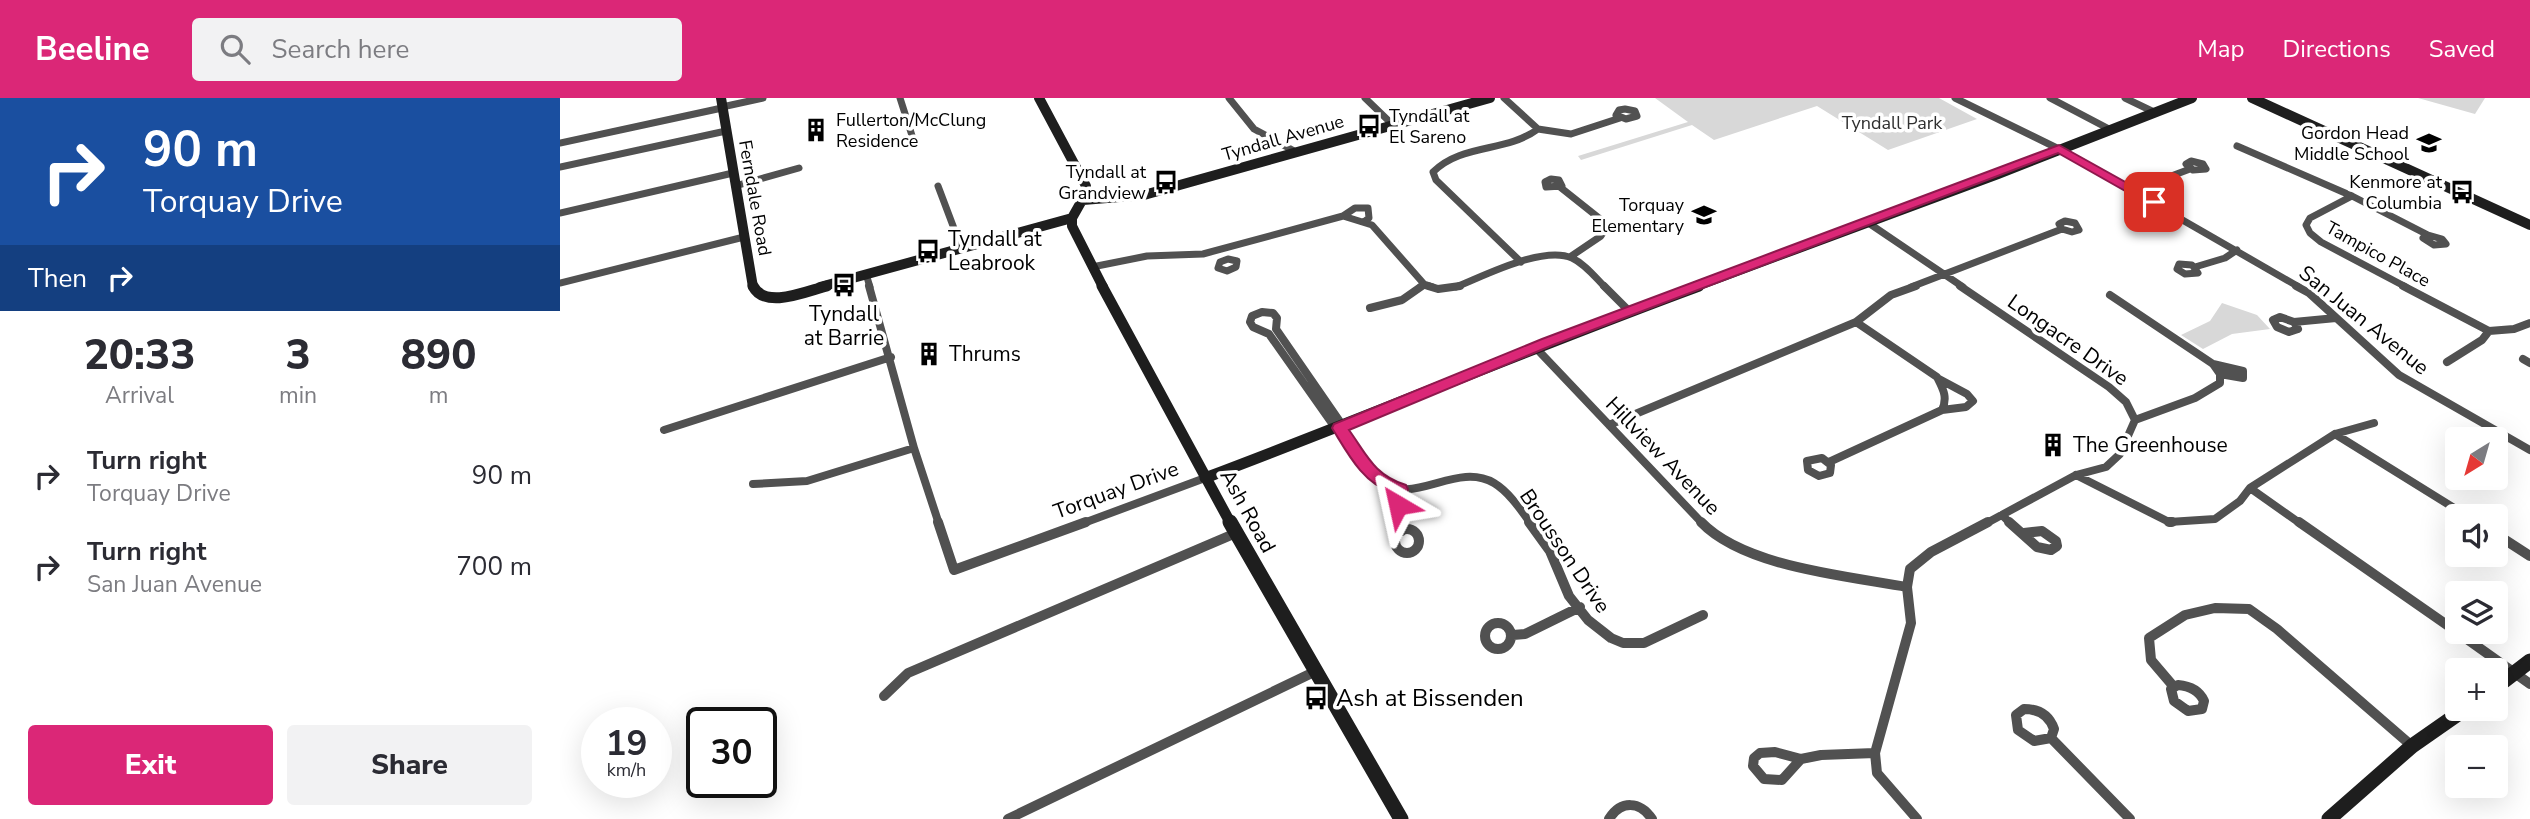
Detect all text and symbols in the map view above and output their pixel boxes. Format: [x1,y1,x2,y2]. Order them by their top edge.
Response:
search box [192,18,682,81]
text: Beeline [35,27,150,72]
icon: search [216,30,254,68]
text: Search here [272,32,409,67]
text: Map [2197,33,2244,65]
text: Directions [2282,33,2391,65]
text: Saved [2429,33,2495,65]
place label: Tyndall at El Sareno [1389,104,1470,149]
place label: Fullerton/McClung Residence [836,108,986,153]
street label: Tyndall Avenue [1219,109,1347,167]
park label: Tyndall Park [1842,111,1943,135]
bus stop icon: Tyndall at El Sareno [1355,112,1383,140]
text: 90 m [143,116,258,183]
building icon: Fullerton/McClung Residence [802,116,830,144]
place label: Gordon Head Middle School [2294,121,2410,166]
icon: right [28,126,119,217]
school or university icon: Gordon Head Middle School [2415,129,2443,157]
street label: Ferndale Road [733,138,777,258]
place label: Tyndall at Grandview [1058,160,1147,205]
bus stop icon: Tyndall at Grandview [1152,168,1180,196]
place label: Kenmore at Columbia [2349,170,2443,215]
pin [2124,172,2184,232]
bus stop icon: Kenmore at Columbia [2448,178,2476,206]
text: Torquay Drive [143,180,343,223]
icon: arrive [2135,183,2173,221]
place label: Torquay Elementary [1591,193,1685,238]
school or university icon: Torquay Elementary [1690,201,1718,229]
street label: Tampico Place [2322,215,2434,293]
place label: Tyndall at Leabrook [948,225,1042,277]
bus stop icon: Tyndall at Leabrook [914,237,942,265]
icon: right [101,259,139,297]
street label: San Juan Avenue [2293,259,2435,381]
text: Then [28,261,87,296]
bus stop icon: Tyndall at Barrie [830,271,858,299]
street label: Longacre Drive [2002,288,2134,392]
place label: Tyndall at Barrie [804,300,884,352]
text: 20:33 [84,327,195,384]
text: 3 [285,327,311,384]
text: 890 [401,327,476,384]
building icon: Thrums [915,340,943,368]
place label: Thrums [949,340,1021,368]
text: Arrival [105,380,174,411]
text: min [279,380,317,411]
text: m [429,380,448,411]
street label: Hillview Avenue [1599,391,1727,521]
north arrow [2445,427,2508,490]
map controls [2445,427,2508,798]
building icon: The Greenhouse [2039,431,2067,459]
place label: The Greenhouse [2073,431,2228,459]
text: Turn right [87,443,206,478]
street label: Torquay Drive [1050,454,1182,526]
icon: right [28,457,66,495]
text: 90 m [472,458,532,493]
street label: Ash Road [1214,464,1282,558]
position arrow [1361,468,1435,542]
text: Torquay Drive [87,478,231,509]
street label: Brousson Drive [1513,483,1617,619]
button: sound [2445,504,2508,567]
text: Turn right [87,534,206,569]
icon: right [28,548,66,586]
text: 700 m [456,549,532,584]
text: San Juan Avenue [87,569,262,600]
button: layers [2445,581,2508,644]
button: + [2445,658,2508,721]
place label: Ash at Bissenden [1336,682,1524,714]
bus stop icon: Ash at Bissenden [1302,684,1330,712]
speed limit sign: 30 [686,707,777,798]
text: 19 [605,720,648,767]
button: Exit [28,725,273,805]
button: Share [287,725,532,805]
button: − [2445,735,2508,798]
text: km/h [607,758,646,782]

